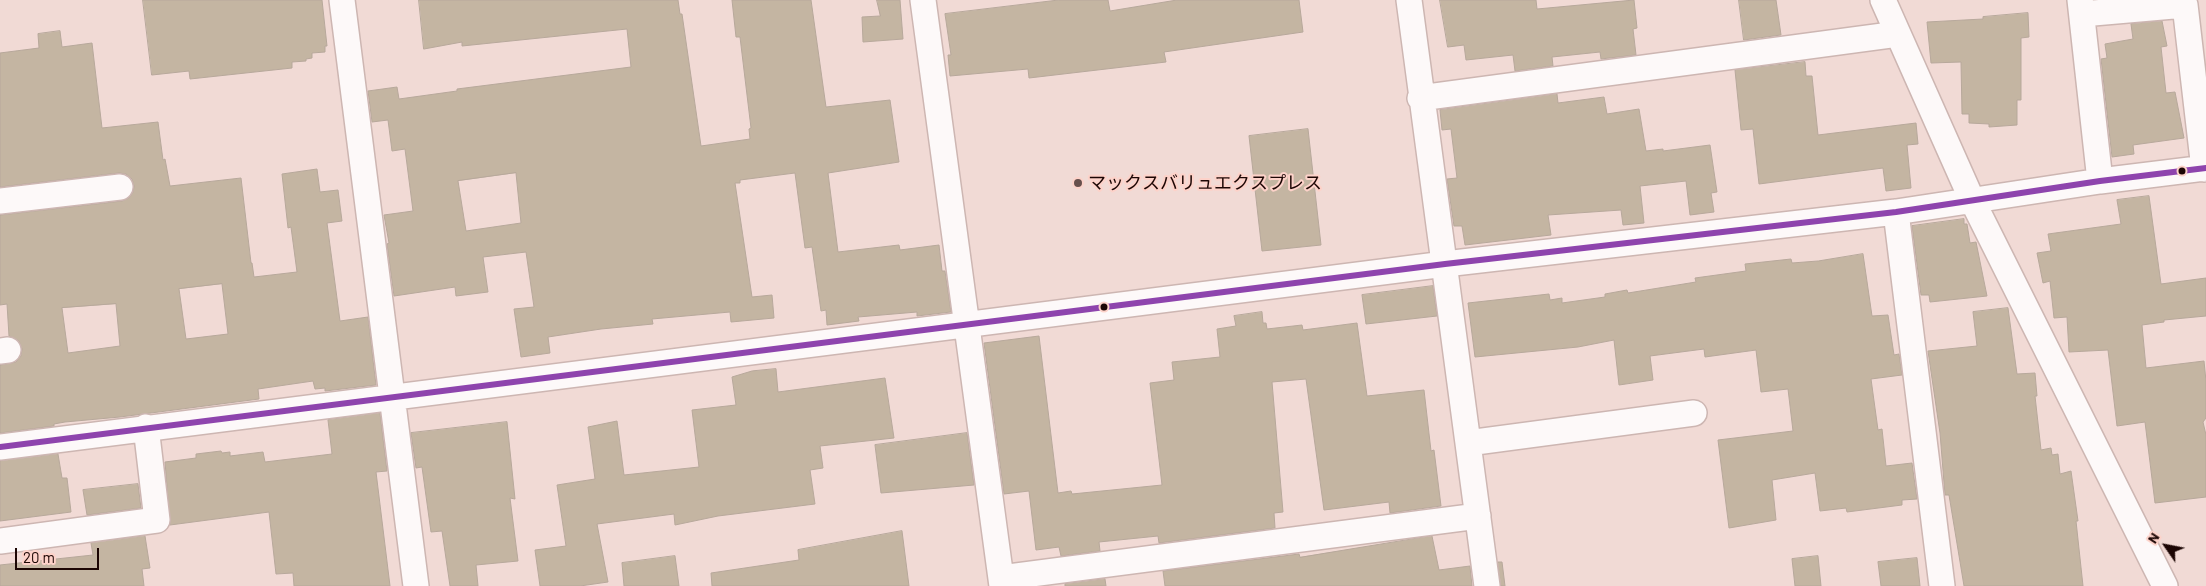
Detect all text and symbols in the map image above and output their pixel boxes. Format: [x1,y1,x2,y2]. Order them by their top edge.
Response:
unlabelled marker [2177,166,2187,176]
place label: マックスバリュエクスプレス [1088,172,1322,194]
marker: マックスバリュエクスプレス [1072,177,1084,189]
unlabelled marker [1099,302,1109,312]
north arrow [2141,521,2191,571]
text: N [2143,529,2163,546]
scale bar [18,538,101,570]
text: 20 m [23,548,55,566]

